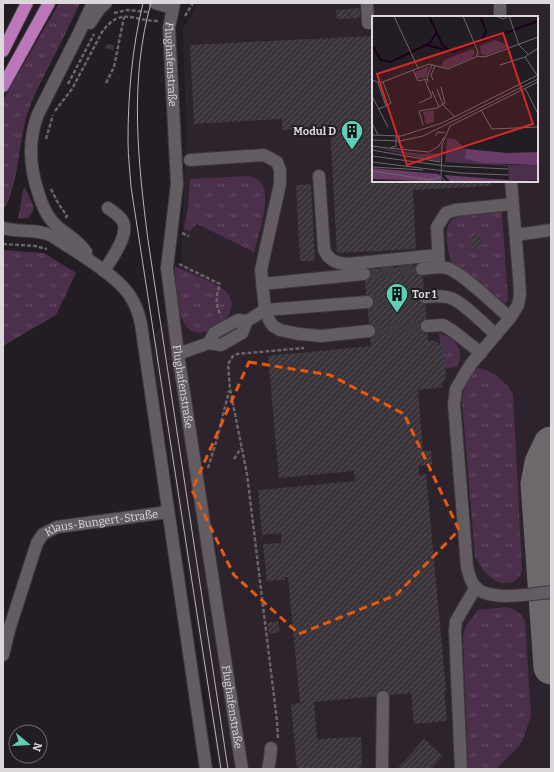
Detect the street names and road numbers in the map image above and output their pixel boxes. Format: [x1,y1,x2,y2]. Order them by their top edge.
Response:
street label: Flughafenstraße [163,21,180,107]
street label: Flughafenstraße [170,344,196,429]
street label: Klaus-Bungert-Straße [42,507,159,539]
street label: Flughafenstraße [220,664,245,750]

